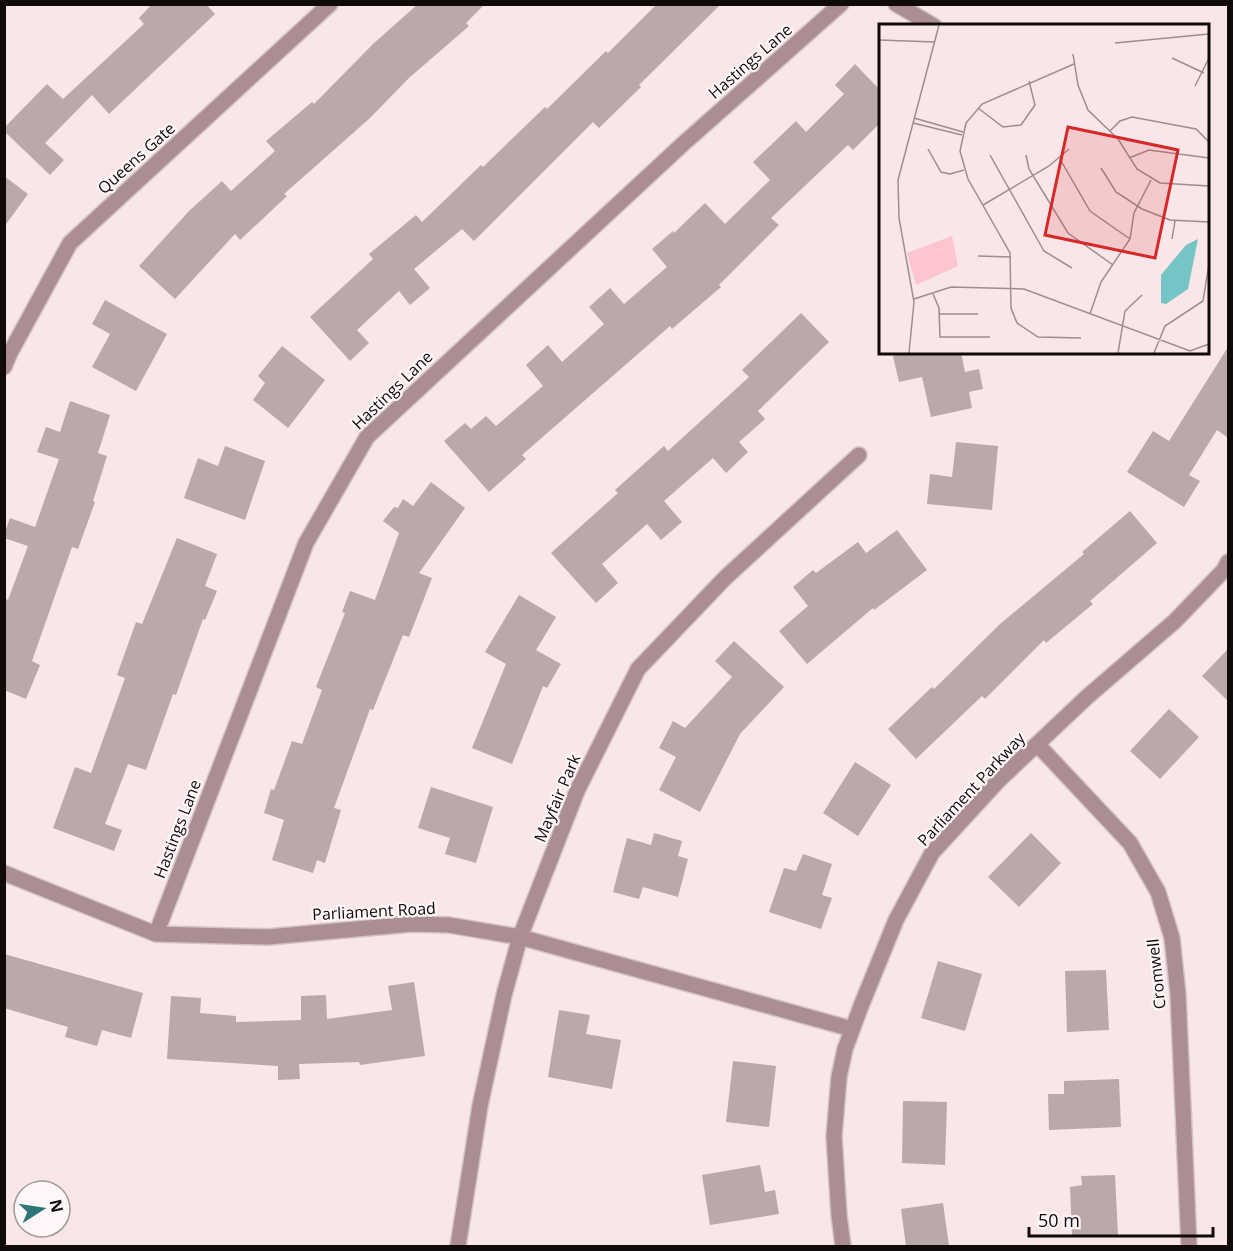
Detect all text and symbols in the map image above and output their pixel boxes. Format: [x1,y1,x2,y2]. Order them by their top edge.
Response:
street label: Hastings Lane [703,18,797,104]
inset map [879,24,1209,354]
street label: Queens Gate [93,117,179,199]
street label: Hastings Lane [347,346,437,434]
street label: Parliament Parkway [912,727,1030,851]
street label: Mayfair Park [529,750,586,845]
street label: Hastings Lane [148,776,206,882]
street label: Parliament Road [312,897,436,925]
street label: Cromwell [1141,938,1171,1010]
north arrow [12,1179,72,1239]
text: N [45,1197,69,1215]
scale bar [1029,1200,1214,1238]
text: 50 m [1038,1208,1080,1232]

